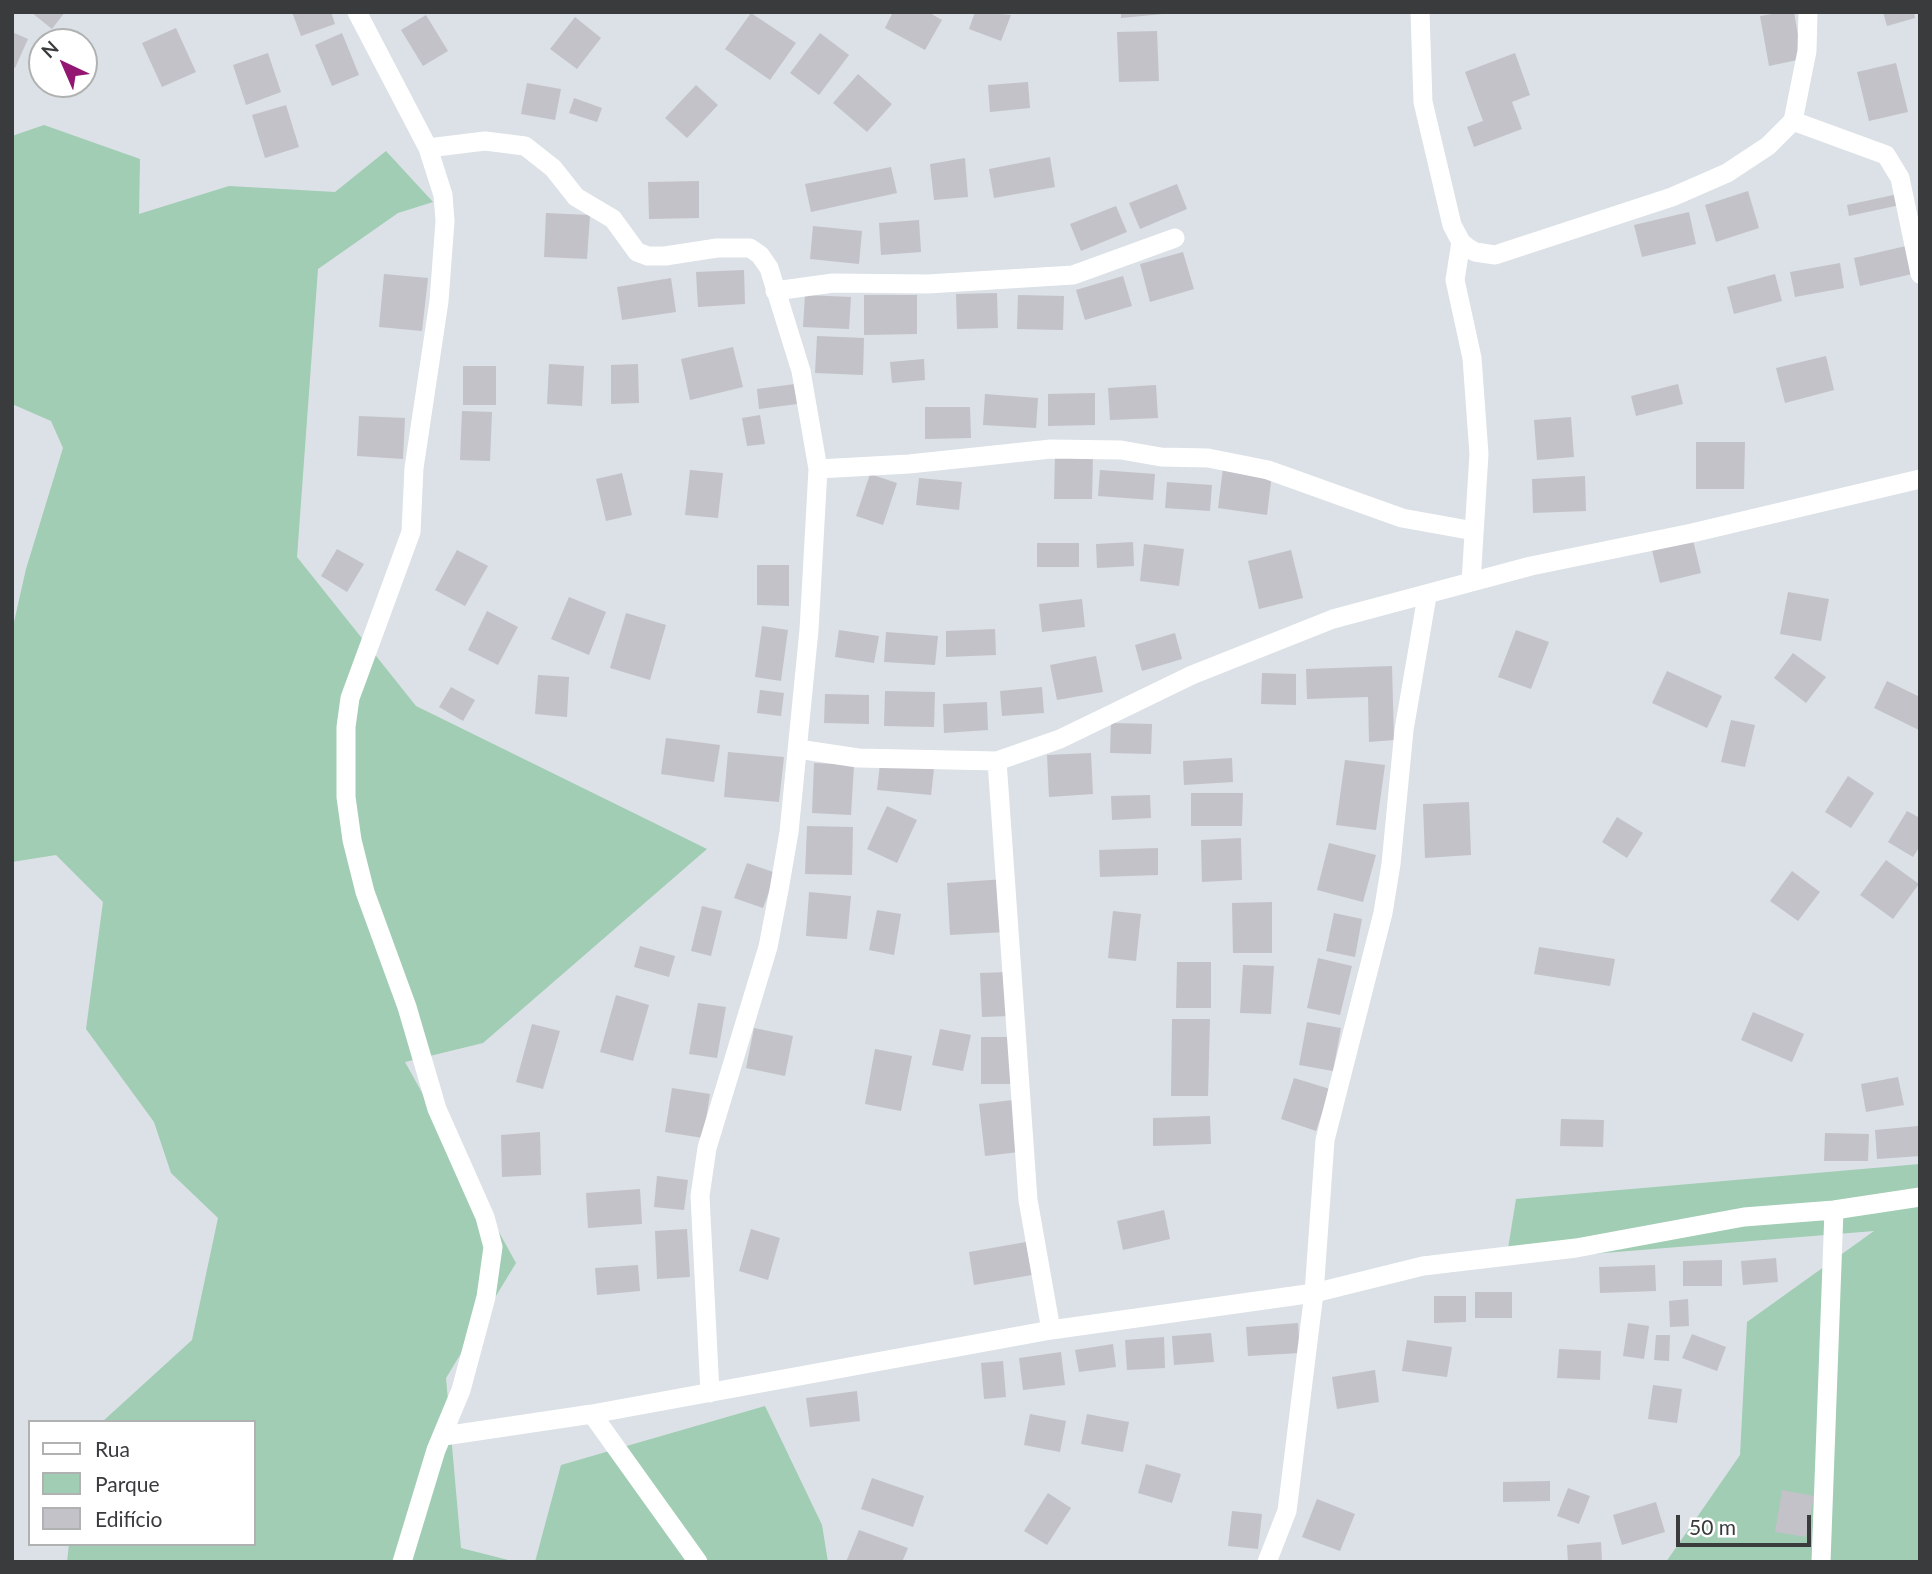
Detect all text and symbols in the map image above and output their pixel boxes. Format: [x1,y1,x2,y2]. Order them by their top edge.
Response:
north arrow [28,28,98,98]
text: N [36,36,63,62]
legend [28,1420,256,1546]
text: Rua [95,1436,130,1461]
text: Parque [95,1471,160,1496]
scale bar [1680,1500,1815,1544]
text: Edifício [95,1506,162,1531]
text: 50 m [1689,1514,1736,1539]

